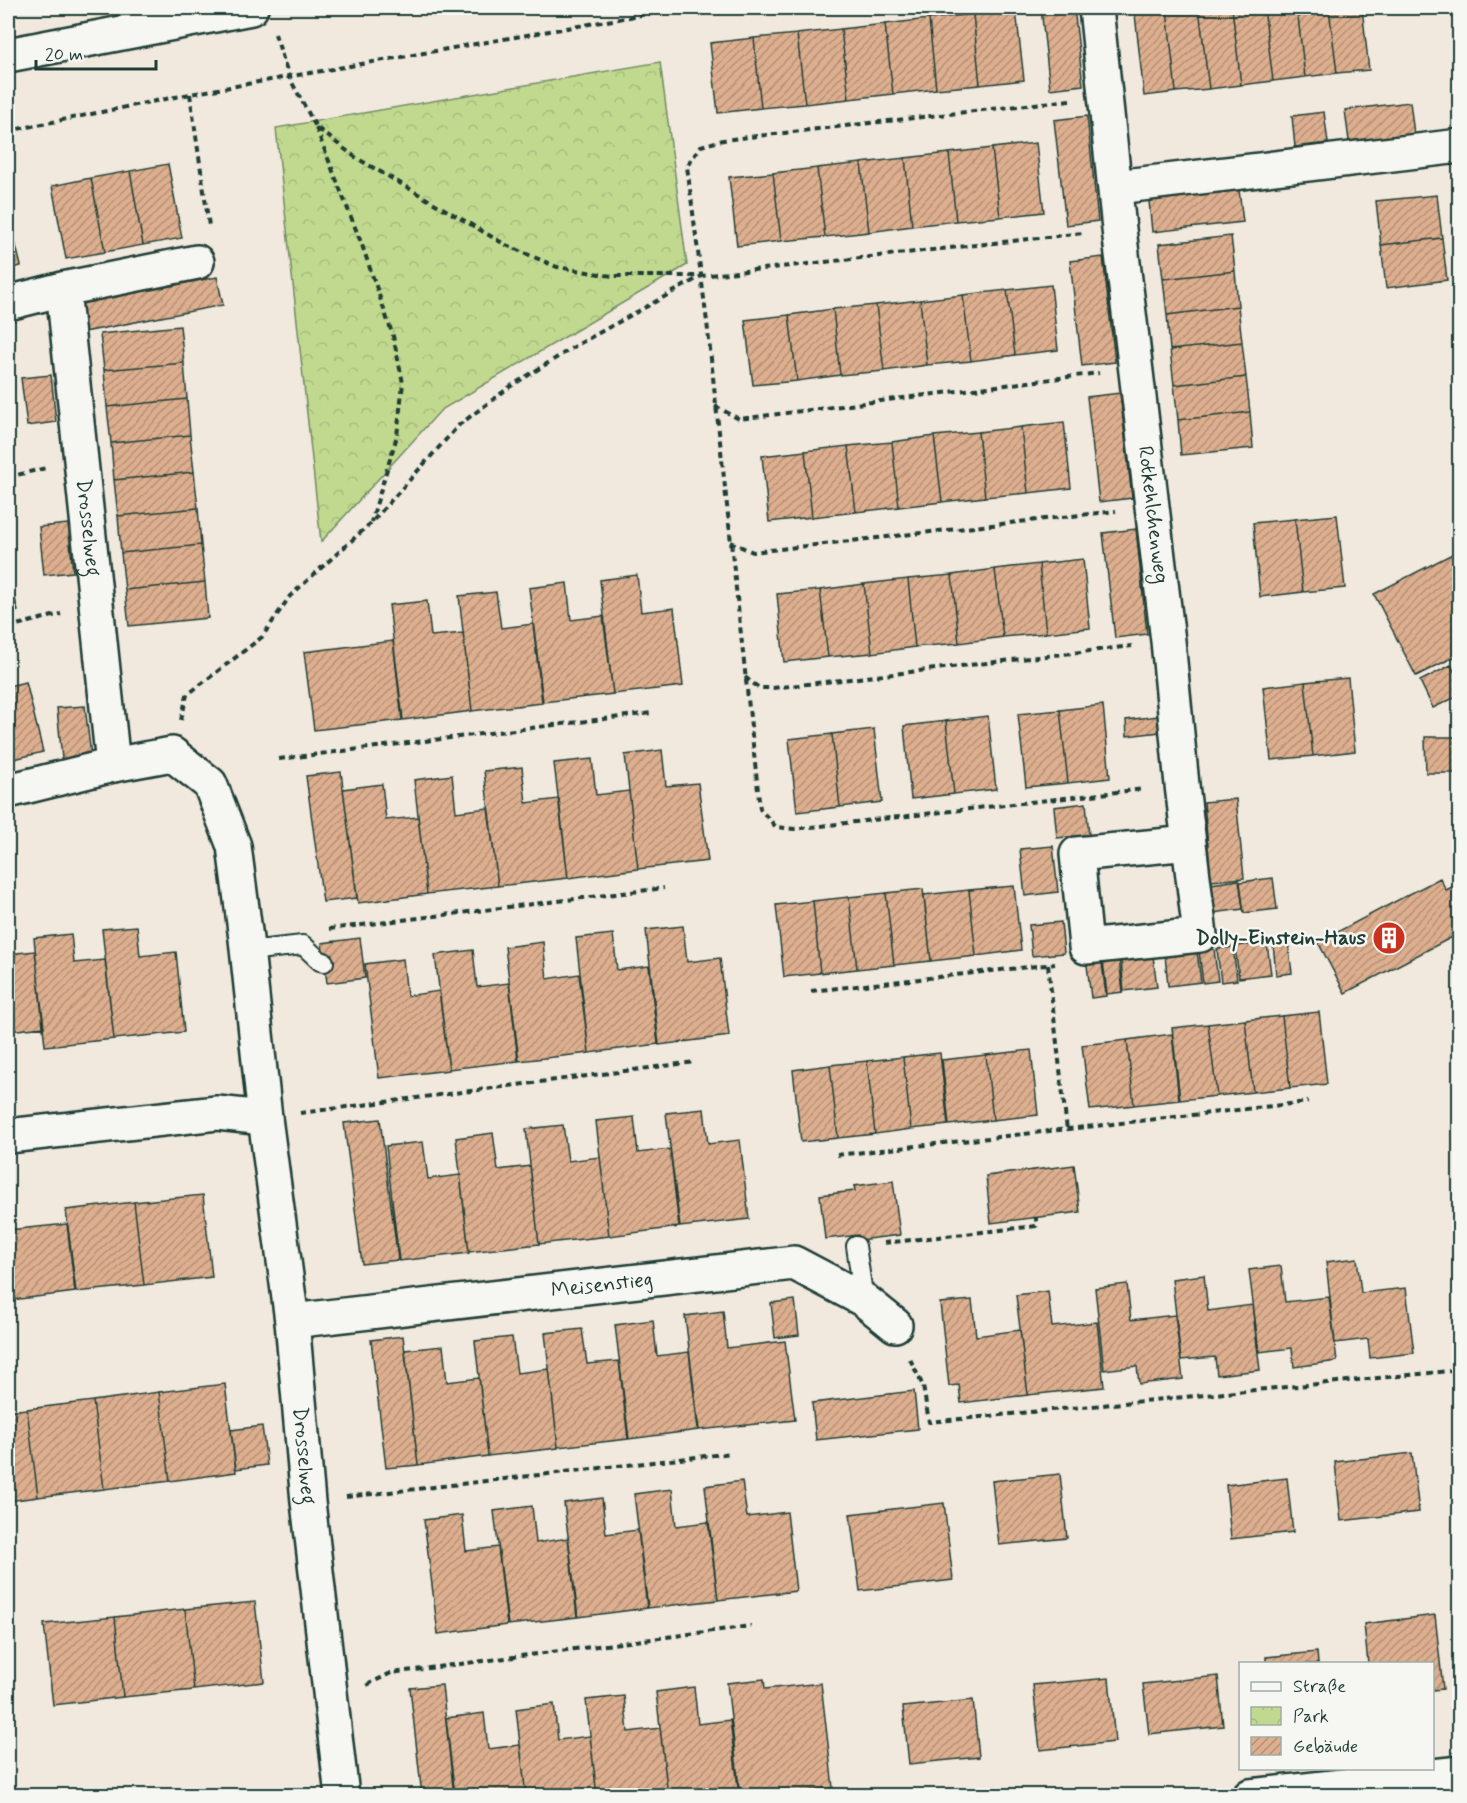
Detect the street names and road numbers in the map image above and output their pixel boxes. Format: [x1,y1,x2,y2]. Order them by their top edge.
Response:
street label: Rotkehlchenweg [1131,444,1175,585]
street label: Drosselweg [69,477,107,578]
street label: Meisenstieg [550,1265,654,1305]
street label: Drosselweg [286,1406,322,1506]

